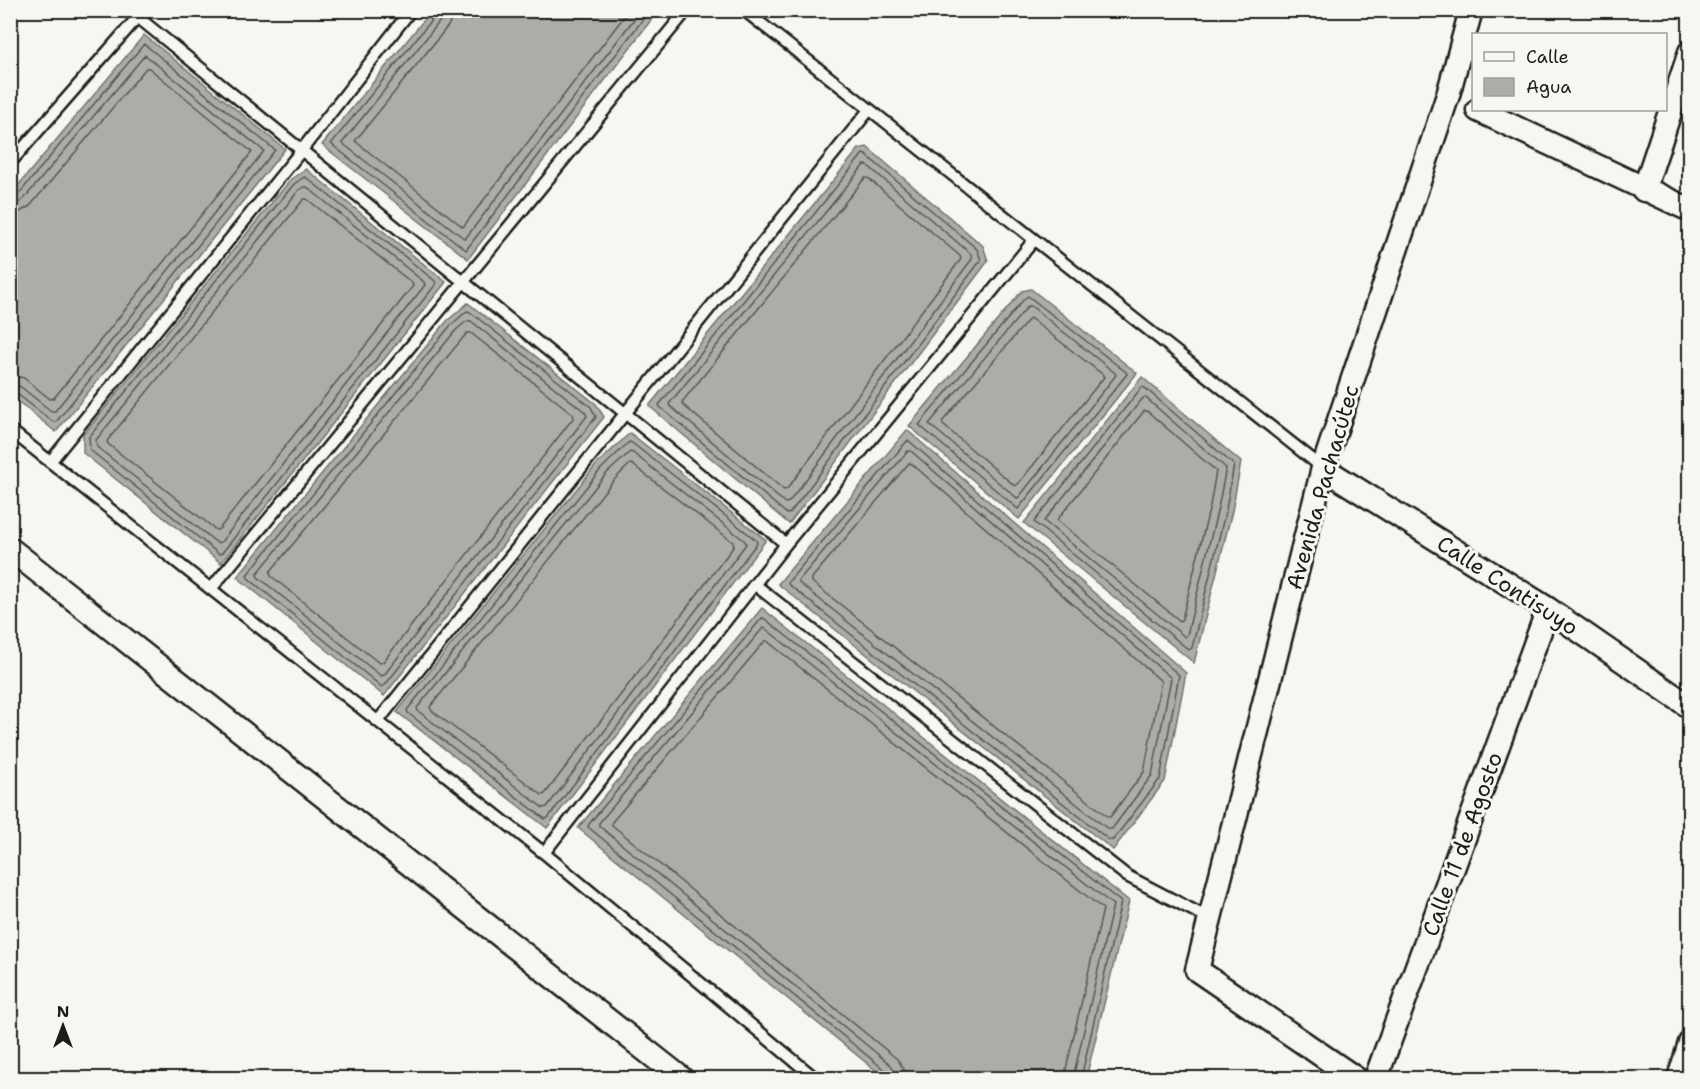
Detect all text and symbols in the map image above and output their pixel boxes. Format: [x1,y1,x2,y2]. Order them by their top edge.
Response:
legend [1472,33,1667,111]
text: Calle [1526,45,1569,69]
text: Agua [1526,75,1571,99]
street label: Avenida Pachacútec [1279,381,1366,593]
street label: Calle Contisuyo [1431,529,1584,642]
street label: Calle 11 de Agosto [1416,748,1509,940]
north arrow [33,996,93,1056]
text: N [57,1001,69,1022]

